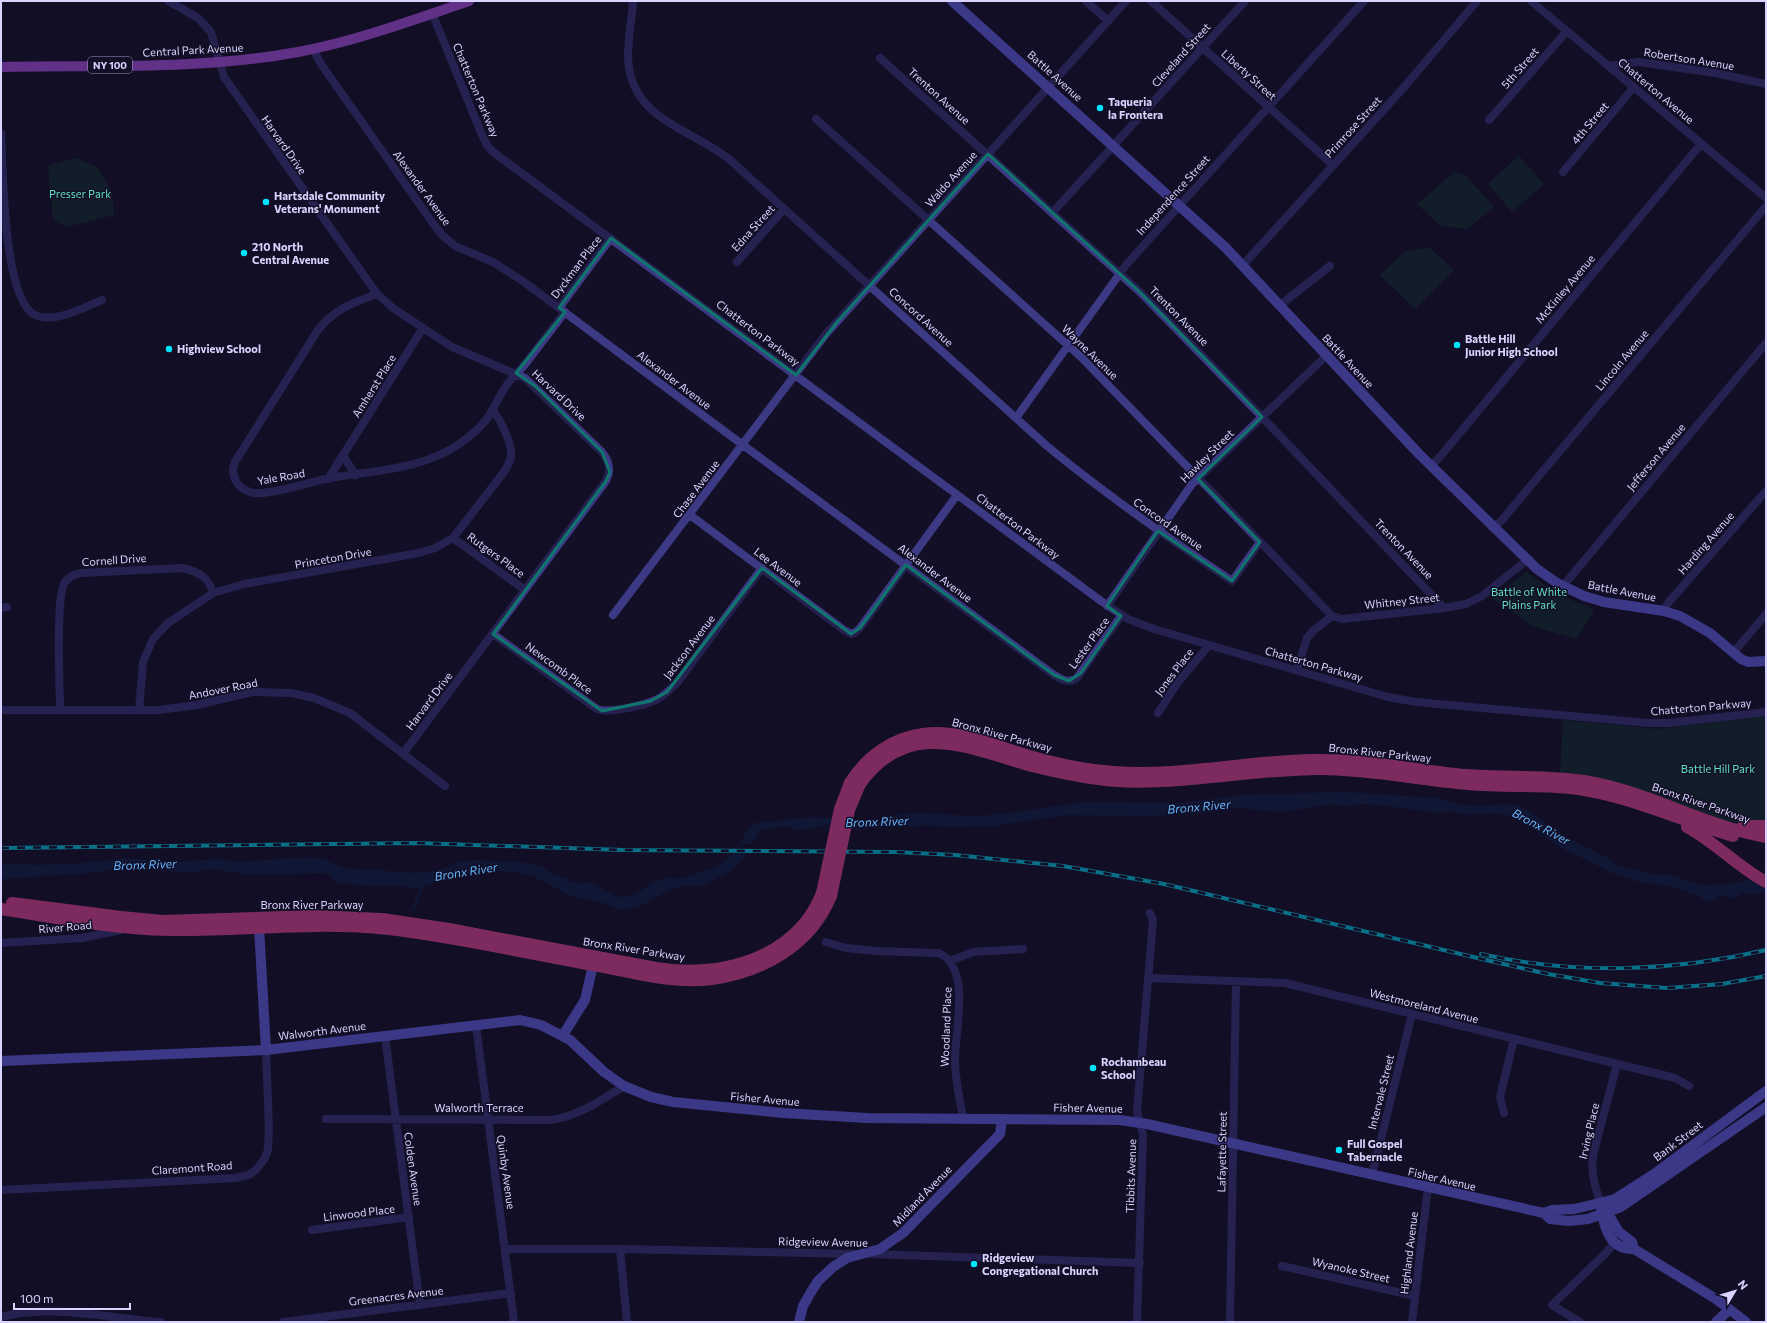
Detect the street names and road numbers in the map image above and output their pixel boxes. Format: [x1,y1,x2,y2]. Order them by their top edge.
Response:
street label: Cleveland Street [1148,20,1213,89]
street label: Central Park Avenue [142,40,244,59]
street label: Chatterton Parkway [451,41,502,139]
street label: 5th Street [1498,44,1541,91]
street label: Robertson Avenue [1643,45,1735,72]
street label: Liberty Street [1219,47,1280,103]
street label: Battle Avenue [1025,48,1086,104]
street label: Chatterton Avenue [1616,55,1697,126]
road number: NY 100 [88,57,132,73]
street label: Trenton Avenue [906,65,973,127]
street label: Primrose Street [1322,93,1384,160]
street label: 4th Street [1568,99,1611,146]
street label: Harvard Drive [259,113,310,177]
street label: Alexander Avenue [391,148,454,228]
street label: Waldo Avenue [922,148,979,209]
street label: Independence Street [1133,152,1212,237]
street label: Edna Street [728,201,777,254]
street label: Dyckman Place [548,232,604,301]
street label: McKinley Avenue [1532,252,1597,326]
street label: Trenton Avenue [1147,283,1212,348]
street label: Concord Avenue [887,284,956,349]
street label: Chatterton Parkway [714,297,803,368]
street label: Wayne Avenue [1060,322,1121,382]
street label: Lincoln Avenue [1592,327,1651,393]
street label: Battle Avenue [1320,331,1377,391]
street label: Alexander Avenue [635,348,714,412]
street label: Amherst Place [349,352,398,420]
street label: Harvard Drive [530,366,589,423]
street label: Jefferson Avenue [1624,420,1688,494]
street label: Hawley Street [1177,426,1236,485]
street label: Chase Avenue [670,457,722,520]
street label: Yale Road [256,466,306,487]
street label: Chatterton Parkway [974,490,1063,561]
street label: Concord Avenue [1131,495,1206,552]
street label: Harding Avenue [1675,509,1736,577]
street label: Trenton Avenue [1372,516,1436,582]
street label: Rutgers Place [465,529,528,580]
street label: Alexander Avenue [896,541,975,605]
street label: Princeton Drive [294,544,372,571]
street label: Lee Avenue [752,544,805,589]
street label: Cornell Drive [81,551,147,568]
street label: Battle Avenue [1587,578,1658,604]
street label: Whitney Street [1364,590,1441,611]
street label: Jackson Avenue [660,612,718,682]
street label: Lester Place [1066,614,1112,671]
street label: Newcomb Place [523,639,595,696]
street label: Chatterton Parkway [1264,643,1365,684]
street label: Jones Place [1152,645,1196,698]
street label: Harvard Drive [403,669,455,732]
street label: Andover Road [187,675,259,702]
street label: Chatterton Parkway [1650,696,1752,717]
street label: Bronx River Parkway [951,715,1054,754]
street label: Bronx River Parkway [1328,741,1432,764]
street label: Bronx River Parkway [1650,780,1752,826]
street label: Bronx River Parkway [260,898,364,911]
street label: River Road [38,918,92,935]
street label: Bronx River Parkway [582,934,686,963]
street label: Westmoreland Avenue [1368,986,1480,1025]
street label: Woodland Place [938,987,953,1067]
street label: Walworth Avenue [277,1019,367,1042]
street label: Intervale Street [1365,1052,1396,1131]
street label: Fisher Avenue [730,1089,800,1108]
street label: Fisher Avenue [1053,1100,1123,1115]
street label: Walworth Terrace [434,1101,524,1114]
street label: Irving Place [1576,1101,1601,1160]
street label: Lafayette Street [1214,1111,1229,1193]
street label: Bank Street [1650,1118,1705,1163]
street label: Colden Avenue [402,1131,425,1207]
street label: Quinby Avenue [495,1134,518,1210]
street label: Tibbits Avenue [1123,1139,1138,1213]
street label: Claremont Road [151,1158,233,1177]
street label: Midland Avenue [889,1162,954,1229]
street label: Fisher Avenue [1407,1164,1478,1193]
street label: Linwood Place [322,1202,396,1223]
street label: Highland Avenue [1397,1211,1420,1295]
street label: Ridgeview Avenue [778,1234,868,1249]
street label: Wyanoke Street [1311,1254,1392,1285]
street label: Greenacres Avenue [348,1283,444,1308]

